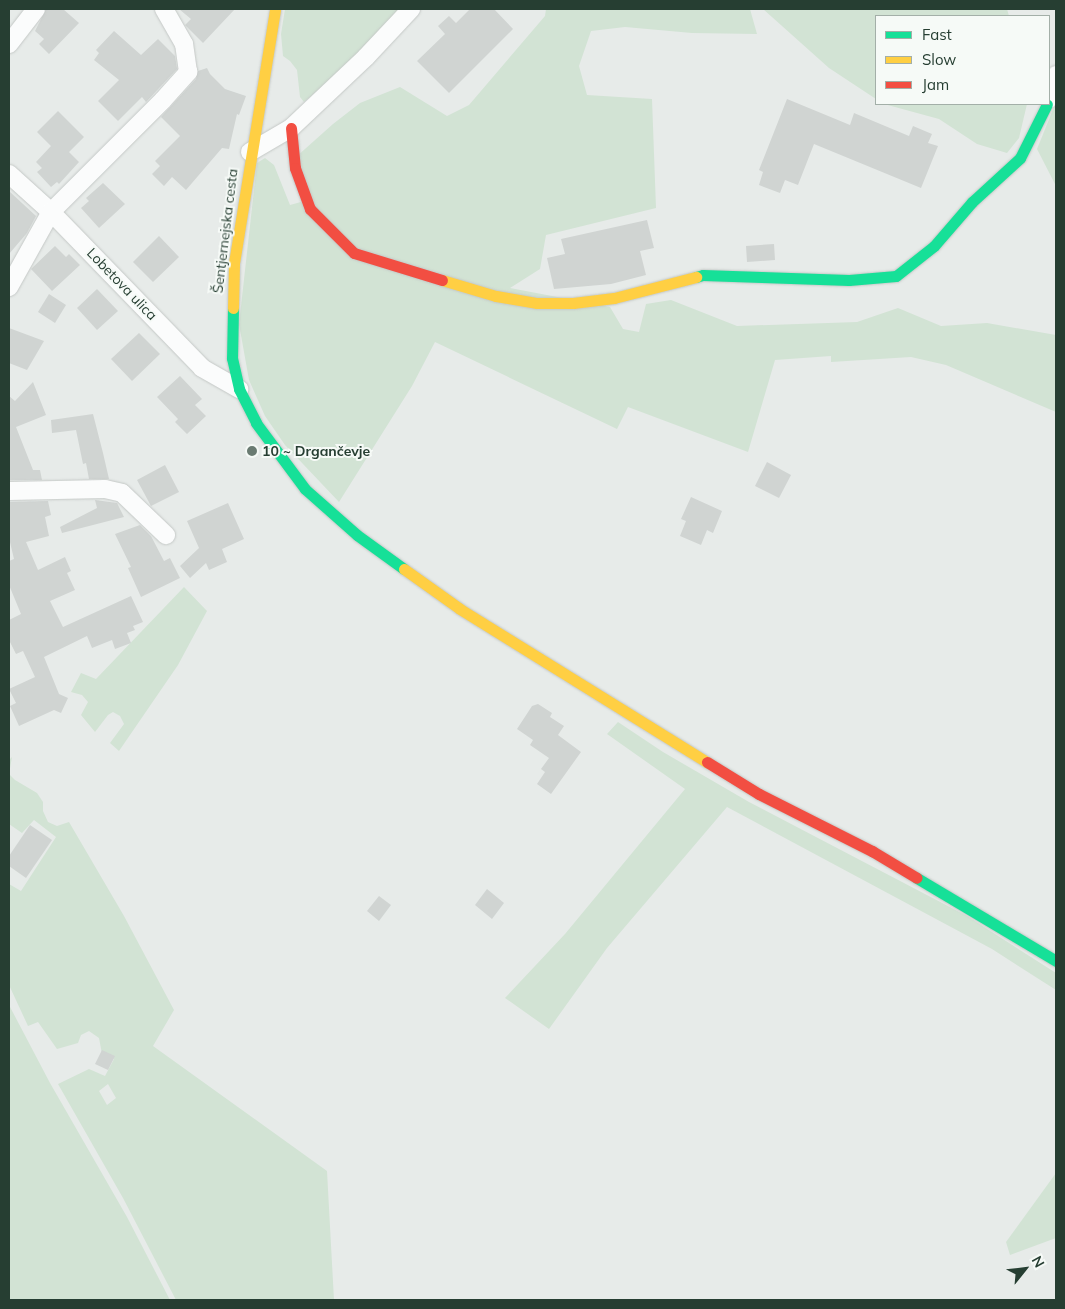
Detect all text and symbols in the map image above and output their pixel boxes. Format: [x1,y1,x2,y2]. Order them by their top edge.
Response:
legend [875,15,1050,105]
text: Fast [922,25,952,44]
text: Slow [922,50,956,69]
text: Jam [922,75,949,94]
street label: Šentjernejska cesta [209,168,241,294]
street label: Lobetova ulica [83,244,161,324]
place label: 10 ~ Drgančevje [262,443,370,459]
marker: 10 ~ Drgančevje [246,445,258,457]
north arrow [1000,1244,1050,1294]
text: N [1028,1253,1049,1271]

